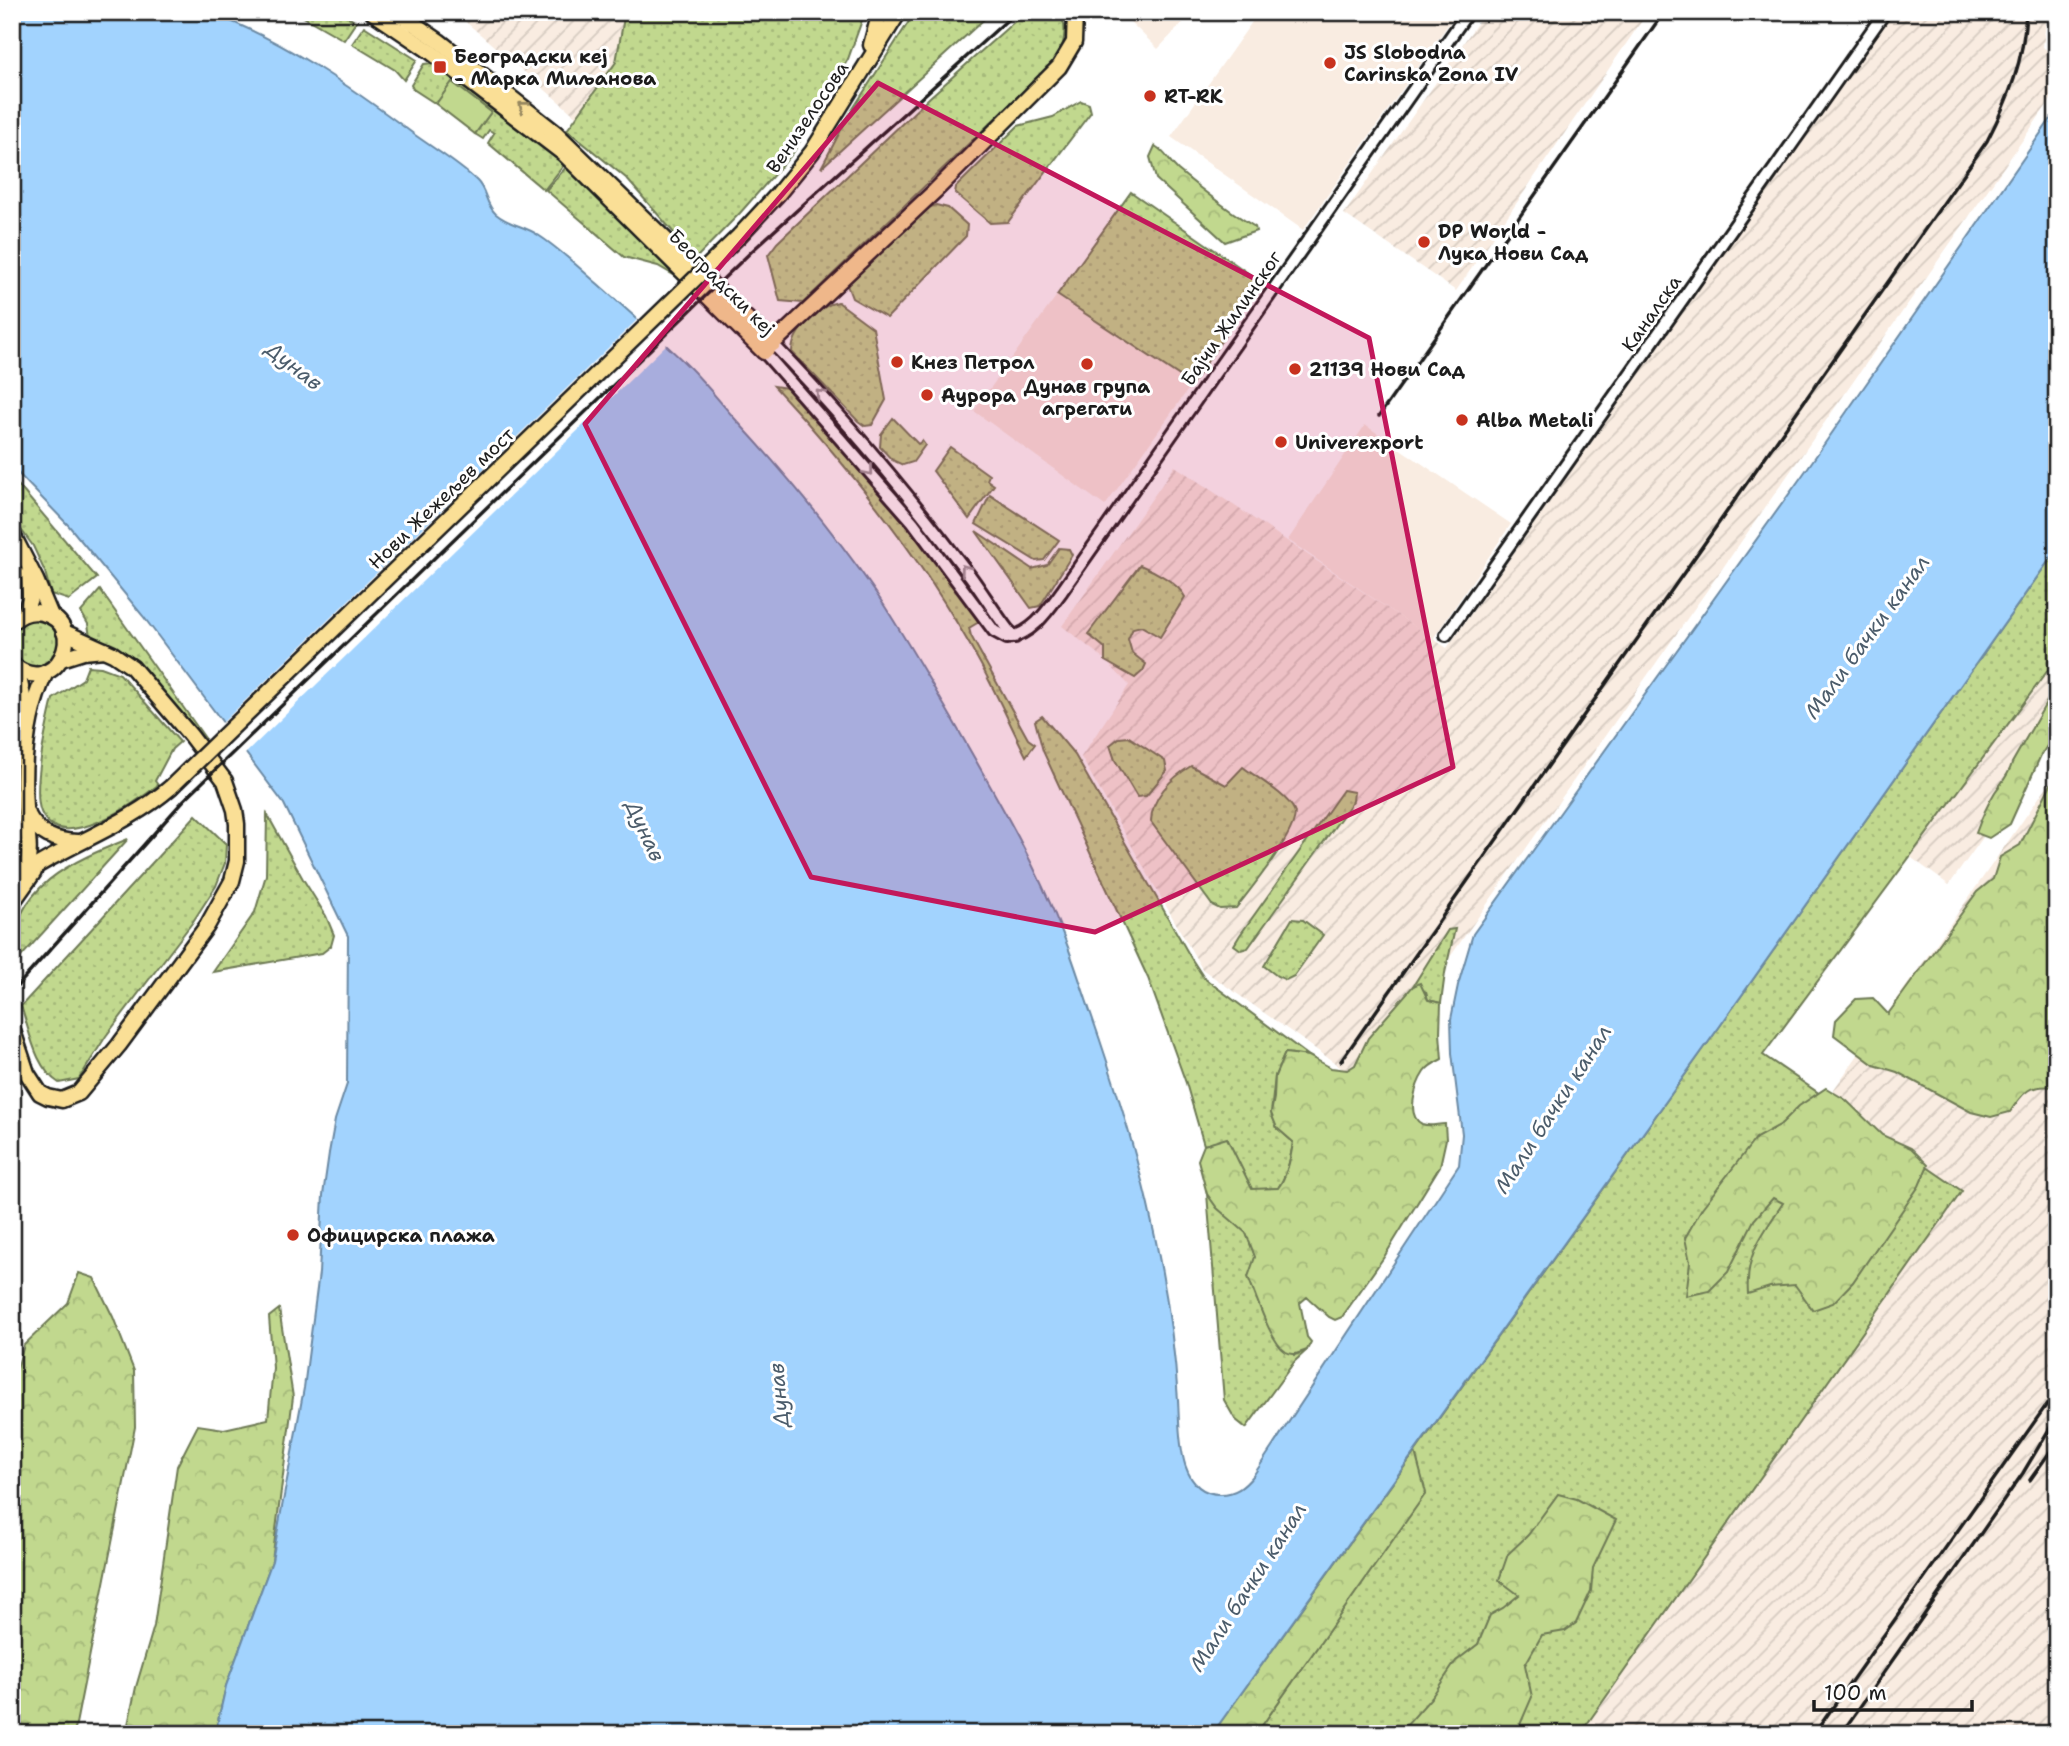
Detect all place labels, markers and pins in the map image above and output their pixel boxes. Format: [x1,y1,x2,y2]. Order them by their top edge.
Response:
place label: JS Slobodna Carinska Zona IV [1344,40,1519,87]
place label: Београдски кеј - Марка Миљанова [454,44,656,91]
marker: JS Slobodna Carinska Zona IV [1322,55,1338,71]
marker: Београдски кеј - Марка Миљанова [432,59,448,75]
place label: RT-RK [1164,84,1223,109]
marker: RT-RK [1142,88,1158,104]
place label: DP World - Лука Нови Сад [1438,219,1589,266]
marker: DP World - Лука Нови Сад [1416,234,1432,250]
place label: Кнез Петрол [911,350,1035,375]
marker: Кнез Петрол [889,354,905,370]
marker: Дунав група агрегати [1079,356,1095,372]
place label: 21139 Нови Сад [1309,357,1466,382]
marker: 21139 Нови Сад [1287,361,1303,377]
place label: Дунав група агрегати [1024,374,1150,421]
place label: Аурора [941,383,1016,408]
marker: Аурора [919,387,935,403]
place label: Alba Metali [1476,408,1594,433]
marker: Alba Metali [1454,412,1470,428]
place label: Univerexport [1295,430,1423,455]
marker: Univerexport [1273,434,1289,450]
place label: Официрска плажа [307,1223,495,1248]
marker: Официрска плажа [285,1227,301,1243]

